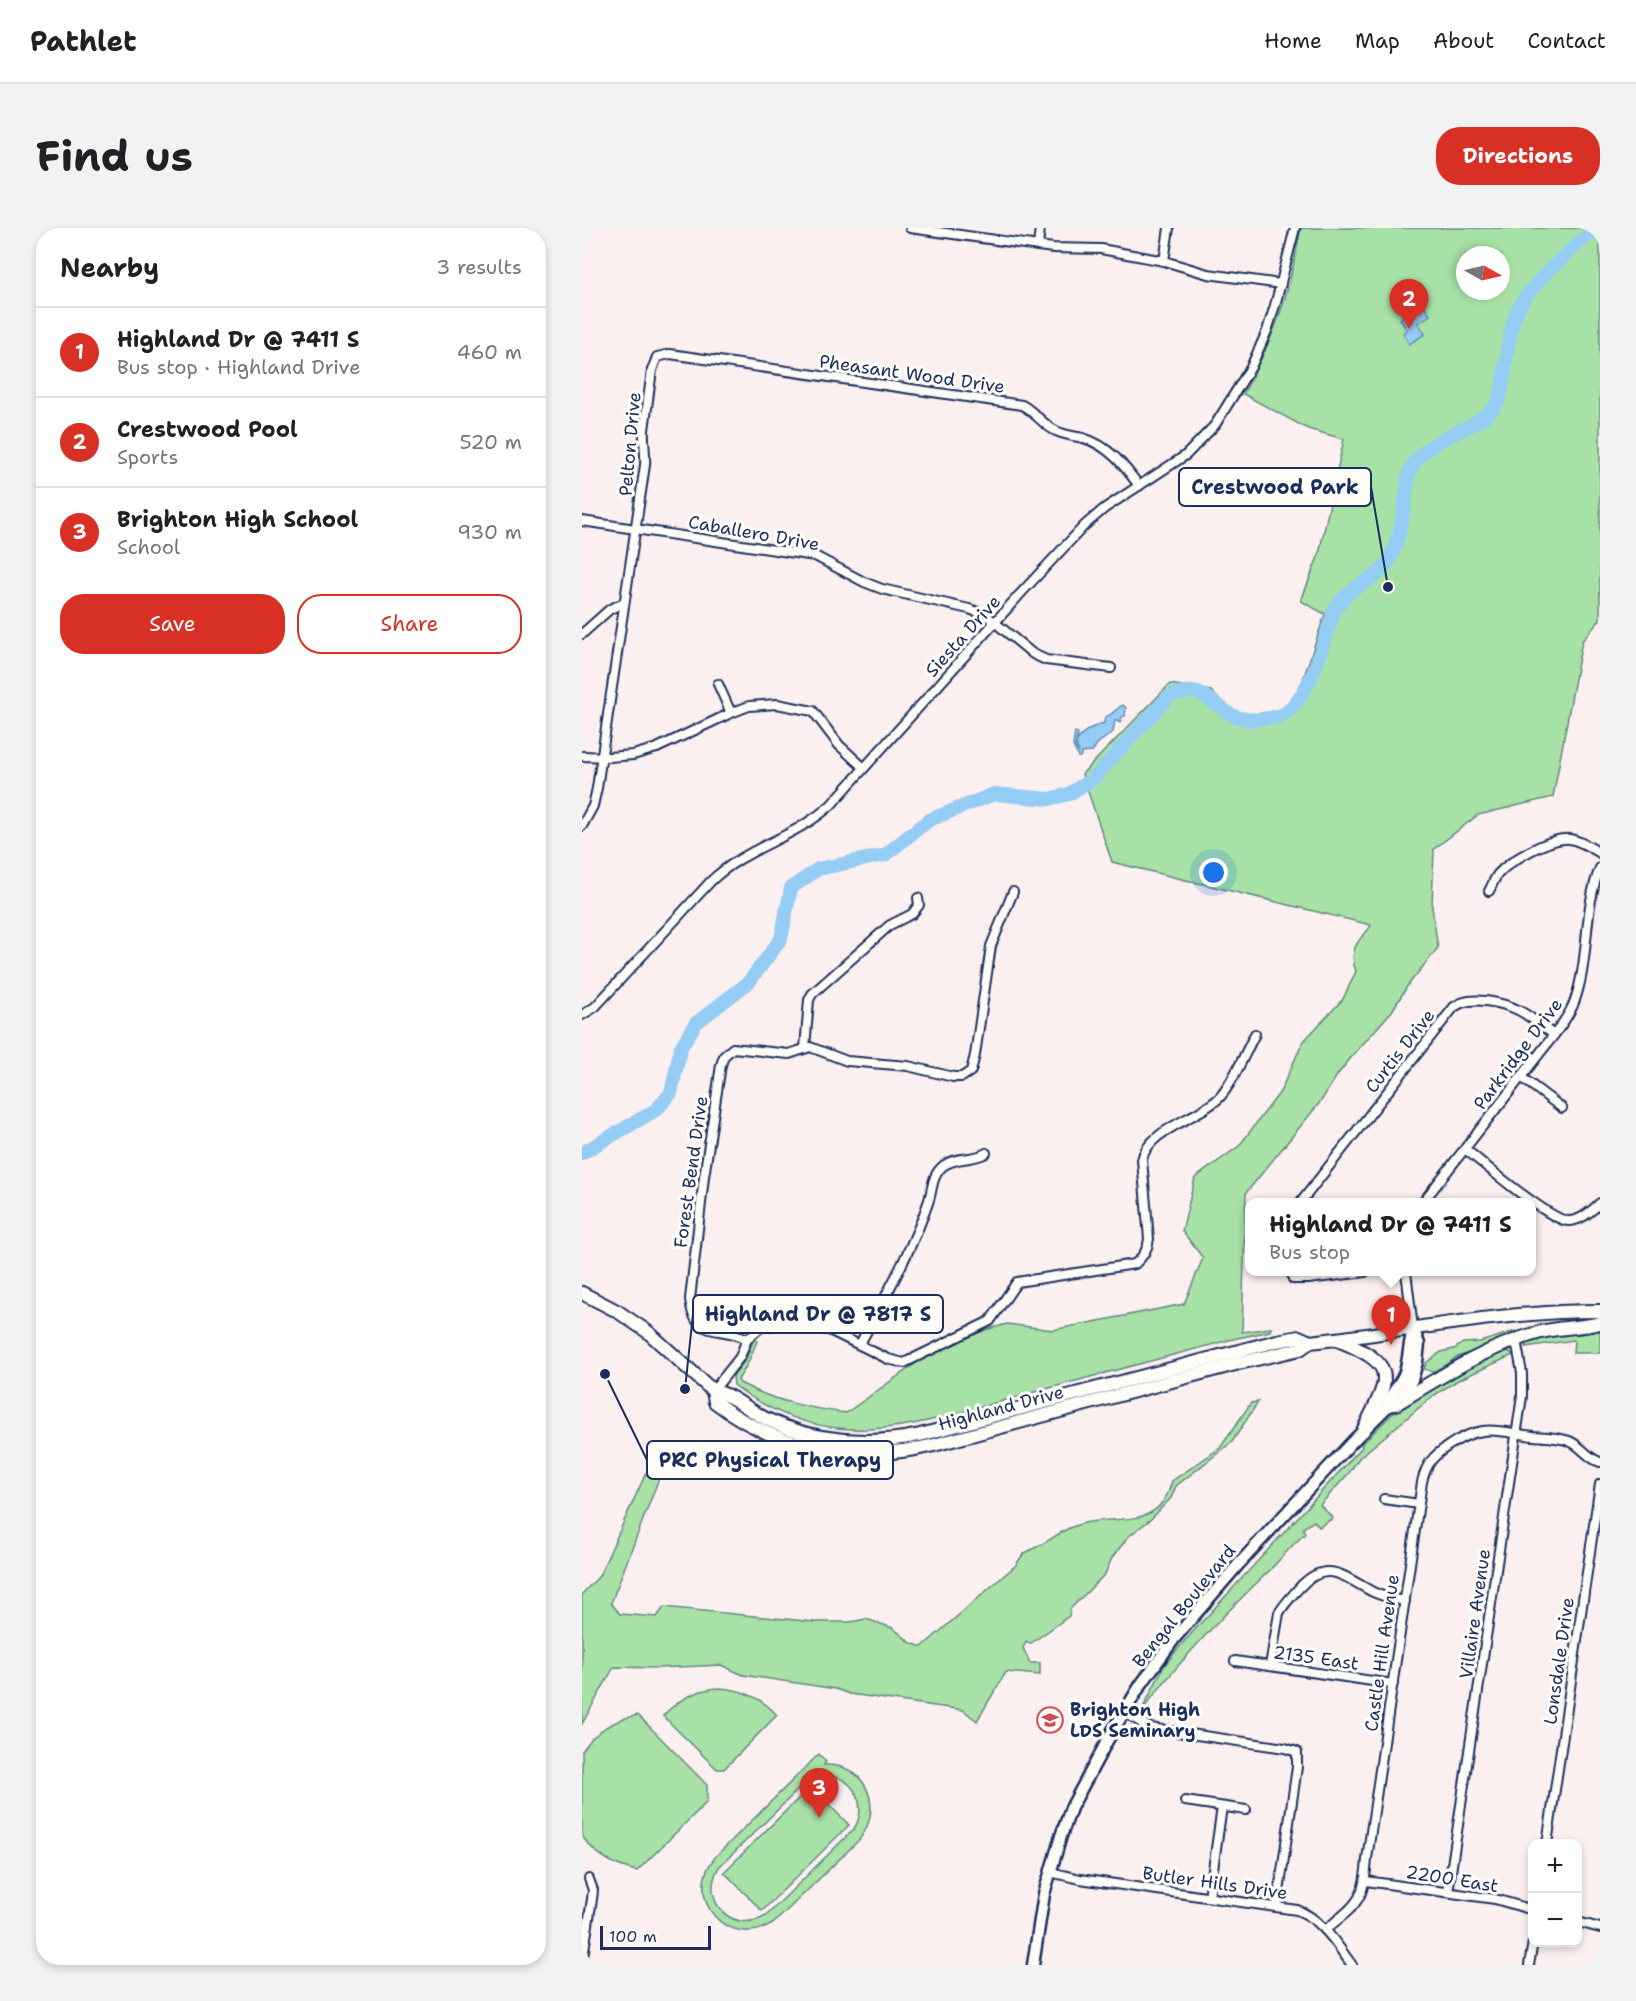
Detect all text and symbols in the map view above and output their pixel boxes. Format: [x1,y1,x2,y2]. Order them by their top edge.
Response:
text: Pathlet [30,22,137,60]
text: Home [1264,27,1322,55]
text: Map [1355,27,1400,55]
text: About [1433,27,1494,55]
text: Contact [1527,27,1606,55]
button: Directions [1436,127,1600,185]
text: Find us [36,128,193,184]
north arrow [1456,246,1510,300]
text: Nearby [60,250,159,285]
text: 3 results [436,254,522,280]
pin: 2 [1390,279,1428,329]
text: Highland Dr @ 7411 S [117,325,359,354]
text: 1 [75,339,84,365]
text: 460 m [457,339,522,365]
street label: Pheasant Wood Drive [818,349,1006,399]
text: Bus stop · Highland Drive [117,354,360,380]
street label: Pelton Drive [613,391,647,497]
text: Crestwood Pool [117,415,298,444]
text: 2 [73,429,87,455]
text: 520 m [459,429,522,455]
text: Sports [117,444,178,470]
callout: Crestwood Park [1179,468,1371,506]
text: Crestwood Park [1191,474,1359,500]
text: Brighton High School [117,505,358,534]
street label: Caballero Drive [687,510,821,556]
text: 3 [73,519,87,545]
text: 930 m [457,519,522,545]
text: School [117,534,180,560]
street label: Siesta Drive [920,590,1006,682]
button: Save [60,594,285,654]
button: Share [297,594,522,654]
your location [1199,858,1228,887]
street label: Parkridge Drive [1468,993,1568,1115]
street label: Curtis Drive [1360,1004,1440,1098]
street label: Forest Bend Drive [668,1094,714,1250]
popup [1245,1198,1536,1276]
text: Highland Dr @ 7411 S [1269,1210,1512,1239]
text: Bus stop [1269,1239,1350,1265]
callout: Highland Dr @ 7817 S [693,1295,943,1333]
pin: 1 [1372,1296,1410,1345]
text: Highland Dr @ 7817 S [705,1301,931,1327]
street label: Highland Drive [936,1380,1066,1436]
callout: PRC Physical Therapy [647,1441,893,1479]
text: PRC Physical Therapy [659,1447,881,1473]
street label: Bengal Boulevard [1127,1540,1241,1672]
street label: Villaire Avenue [1454,1547,1496,1681]
street label: Castle Hill Avenue [1359,1573,1405,1733]
street label: Lonsdale Drive [1538,1596,1580,1726]
street label: 2135 East [1272,1640,1360,1676]
place label: Brighton High LDS Seminary [1070,1698,1200,1743]
school or university icon: Brighton High LDS Seminary [1035,1705,1065,1735]
pin: 3 [800,1768,838,1818]
map controls [1528,1839,1582,1947]
button: + [1528,1839,1582,1893]
street label: 2200 East [1404,1860,1500,1898]
street label: Butler Hills Drive [1141,1861,1289,1905]
button: − [1528,1893,1582,1947]
scale bar [600,1923,711,1950]
text: 100 m [609,1926,657,1947]

